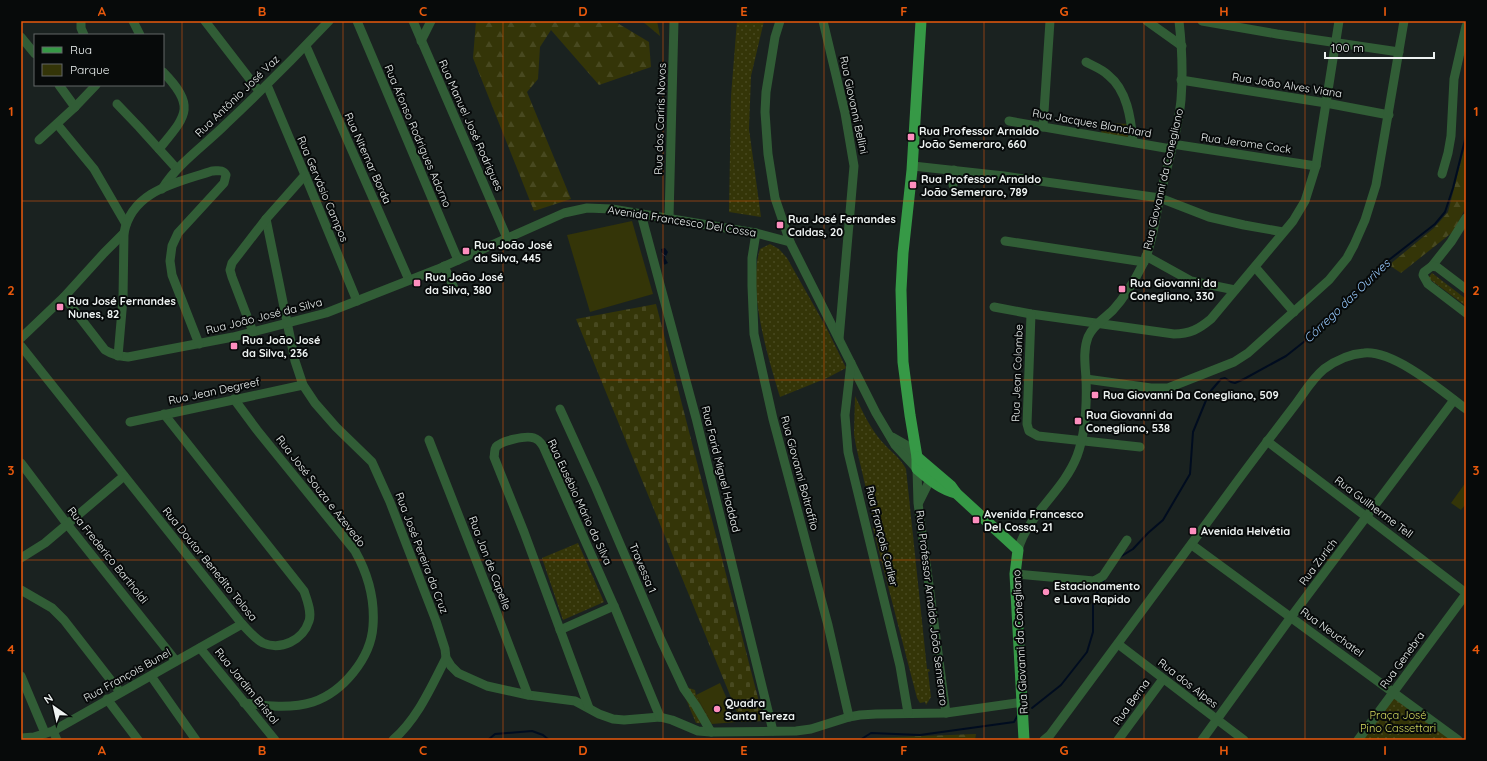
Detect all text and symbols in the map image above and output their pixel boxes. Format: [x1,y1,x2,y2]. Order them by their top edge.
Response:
text: A [98,3,107,19]
text: B [258,3,266,19]
text: C [419,3,427,19]
text: D [578,3,588,19]
text: E [740,3,748,19]
text: F [900,3,908,19]
text: G [1059,3,1069,19]
text: H [1219,3,1229,19]
text: I [1383,3,1387,19]
legend [34,34,164,86]
scale bar [1325,34,1434,60]
text: 100 m [1331,40,1364,55]
text: Rua [70,42,92,57]
street label: Rua Antônio José Vaz [192,52,282,140]
street label: Rua Giovanni Bellini [837,55,871,155]
street label: Rua Manuel José Rodrigues [436,57,506,193]
text: Parque [70,62,110,77]
street label: Rua Afonso Rodrigues Adorno [381,62,455,210]
street label: Rua dos Cariris Novos [651,63,669,175]
street label: Rua João Alves Viana [1231,69,1343,101]
text: 1 [8,103,14,119]
text: 1 [1473,103,1479,119]
street label: Rua Jacques Blanchard [1031,106,1153,140]
street label: Rua Giovanni da Conegliano [1140,107,1186,251]
street label: Rua Nitemar Borda [342,110,394,206]
place label: Rua Professor Arnaldo João Semeraro, 660 [919,124,1039,151]
street label: Rua Jerome Cock [1200,130,1292,156]
marker: Rua Professor Arnaldo João Semeraro, 660 [906,132,916,142]
street label: Rua Gervásio Campos [294,134,352,244]
place label: Rua Professor Arnaldo João Semeraro, 789 [921,172,1041,199]
marker: Rua Professor Arnaldo João Semeraro, 789 [908,180,918,190]
street label: Avenida Francesco Del Cossa [607,202,757,240]
place label: Rua José Fernandes Caldas, 20 [788,212,896,239]
marker: Rua José Fernandes Caldas, 20 [775,220,785,230]
place label: Rua João José da Silva, 445 [474,238,553,265]
marker: Rua João José da Silva, 445 [461,246,471,256]
water label: Córrego das Ourives [1300,255,1394,346]
place label: Rua João José da Silva, 380 [425,270,504,297]
place label: Rua Giovanni da Conegliano, 330 [1130,276,1217,303]
marker: Rua João José da Silva, 380 [412,278,422,288]
text: 2 [7,282,15,298]
text: 2 [1472,282,1480,298]
marker: Rua Giovanni da Conegliano, 330 [1117,284,1127,294]
place label: Rua José Fernandes Nunes, 82 [68,294,176,321]
street label: Rua João José da Silva [204,295,324,337]
marker: Rua José Fernandes Nunes, 82 [55,302,65,312]
street label: Rua Jean Colombe [1008,324,1026,422]
place label: Rua João José da Silva, 236 [242,333,321,360]
marker: Rua João José da Silva, 236 [229,341,239,351]
street label: Rua Jean Degreef [167,374,261,408]
place label: Rua Giovanni Da Conegliano, 509 [1103,388,1279,402]
marker: Rua Giovanni Da Conegliano, 509 [1090,390,1100,400]
street label: Rua Farid Miguel Haddad [699,404,743,534]
place label: Rua Giovanni da Conegliano, 538 [1086,408,1173,435]
street label: Rua Giovanni Boltraffio [778,414,822,532]
marker: Rua Giovanni da Conegliano, 538 [1073,416,1083,426]
street label: Rua José Souza e Azevedo [273,433,369,550]
street label: Rua Eusébio Mário da Silva [545,437,615,567]
text: 3 [8,462,15,478]
text: 3 [1473,462,1480,478]
street label: Rua Guilherme Tell [1332,473,1416,541]
street label: Rua François Carlier [863,484,901,588]
street label: Rua José Pereira da Cruz [392,490,452,616]
street label: Rua Frederico Bartholdi [65,504,151,606]
street label: Rua Doutor Benedito Tolosa [160,504,260,624]
place label: Avenida Francesco Del Cossa, 21 [984,507,1084,534]
street label: Rua Professor Arnaldo João Semeraro [913,509,951,707]
street label: Rua Jan de Capelle [466,514,514,612]
marker: Avenida Francesco Del Cossa, 21 [971,515,981,525]
place label: Avenida Helvétia [1201,524,1290,538]
marker: Avenida Helvétia [1188,526,1198,536]
street label: Rua Zurich [1296,536,1340,588]
street label: Travessa 1 [626,541,660,595]
street label: Rua Giovanni da Conegliano [1009,569,1031,714]
place label: Estacionamento e Lava Rapido [1054,579,1140,606]
marker: Estacionamento e Lava Rapido [1041,587,1051,597]
street label: Rua Neuchatel [1298,604,1366,660]
street label: Rua Genebra [1377,629,1427,691]
text: 4 [7,641,15,657]
text: 4 [1472,641,1480,657]
street label: Rua François Bunel [81,645,173,705]
street label: Rua Jardim Bristol [212,645,282,727]
street label: Rua dos Alpes [1155,655,1221,711]
street label: Rua Berna [1110,676,1152,728]
north arrow [34,687,74,727]
text: N [41,691,56,707]
place label: Quadra Santa Tereza [725,696,795,723]
marker: Quadra Santa Tereza [712,704,722,714]
park label: Praça José Pino Cassettari [1360,708,1436,735]
text: A [98,742,107,758]
text: B [258,742,266,758]
text: C [419,742,427,758]
text: D [578,742,588,758]
text: E [740,742,748,758]
text: F [900,742,908,758]
text: G [1059,742,1069,758]
text: H [1219,742,1229,758]
text: I [1383,742,1387,758]

